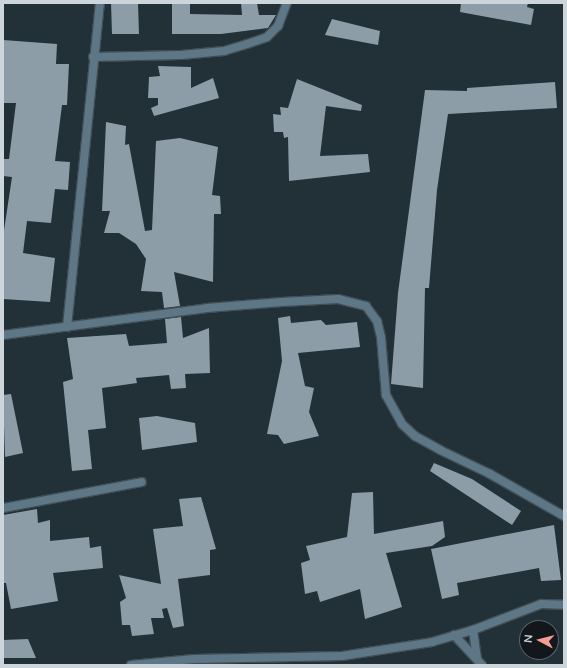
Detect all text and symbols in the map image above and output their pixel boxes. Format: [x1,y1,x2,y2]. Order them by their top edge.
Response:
north arrow [519,620,559,660]
text: N [521,634,536,644]

